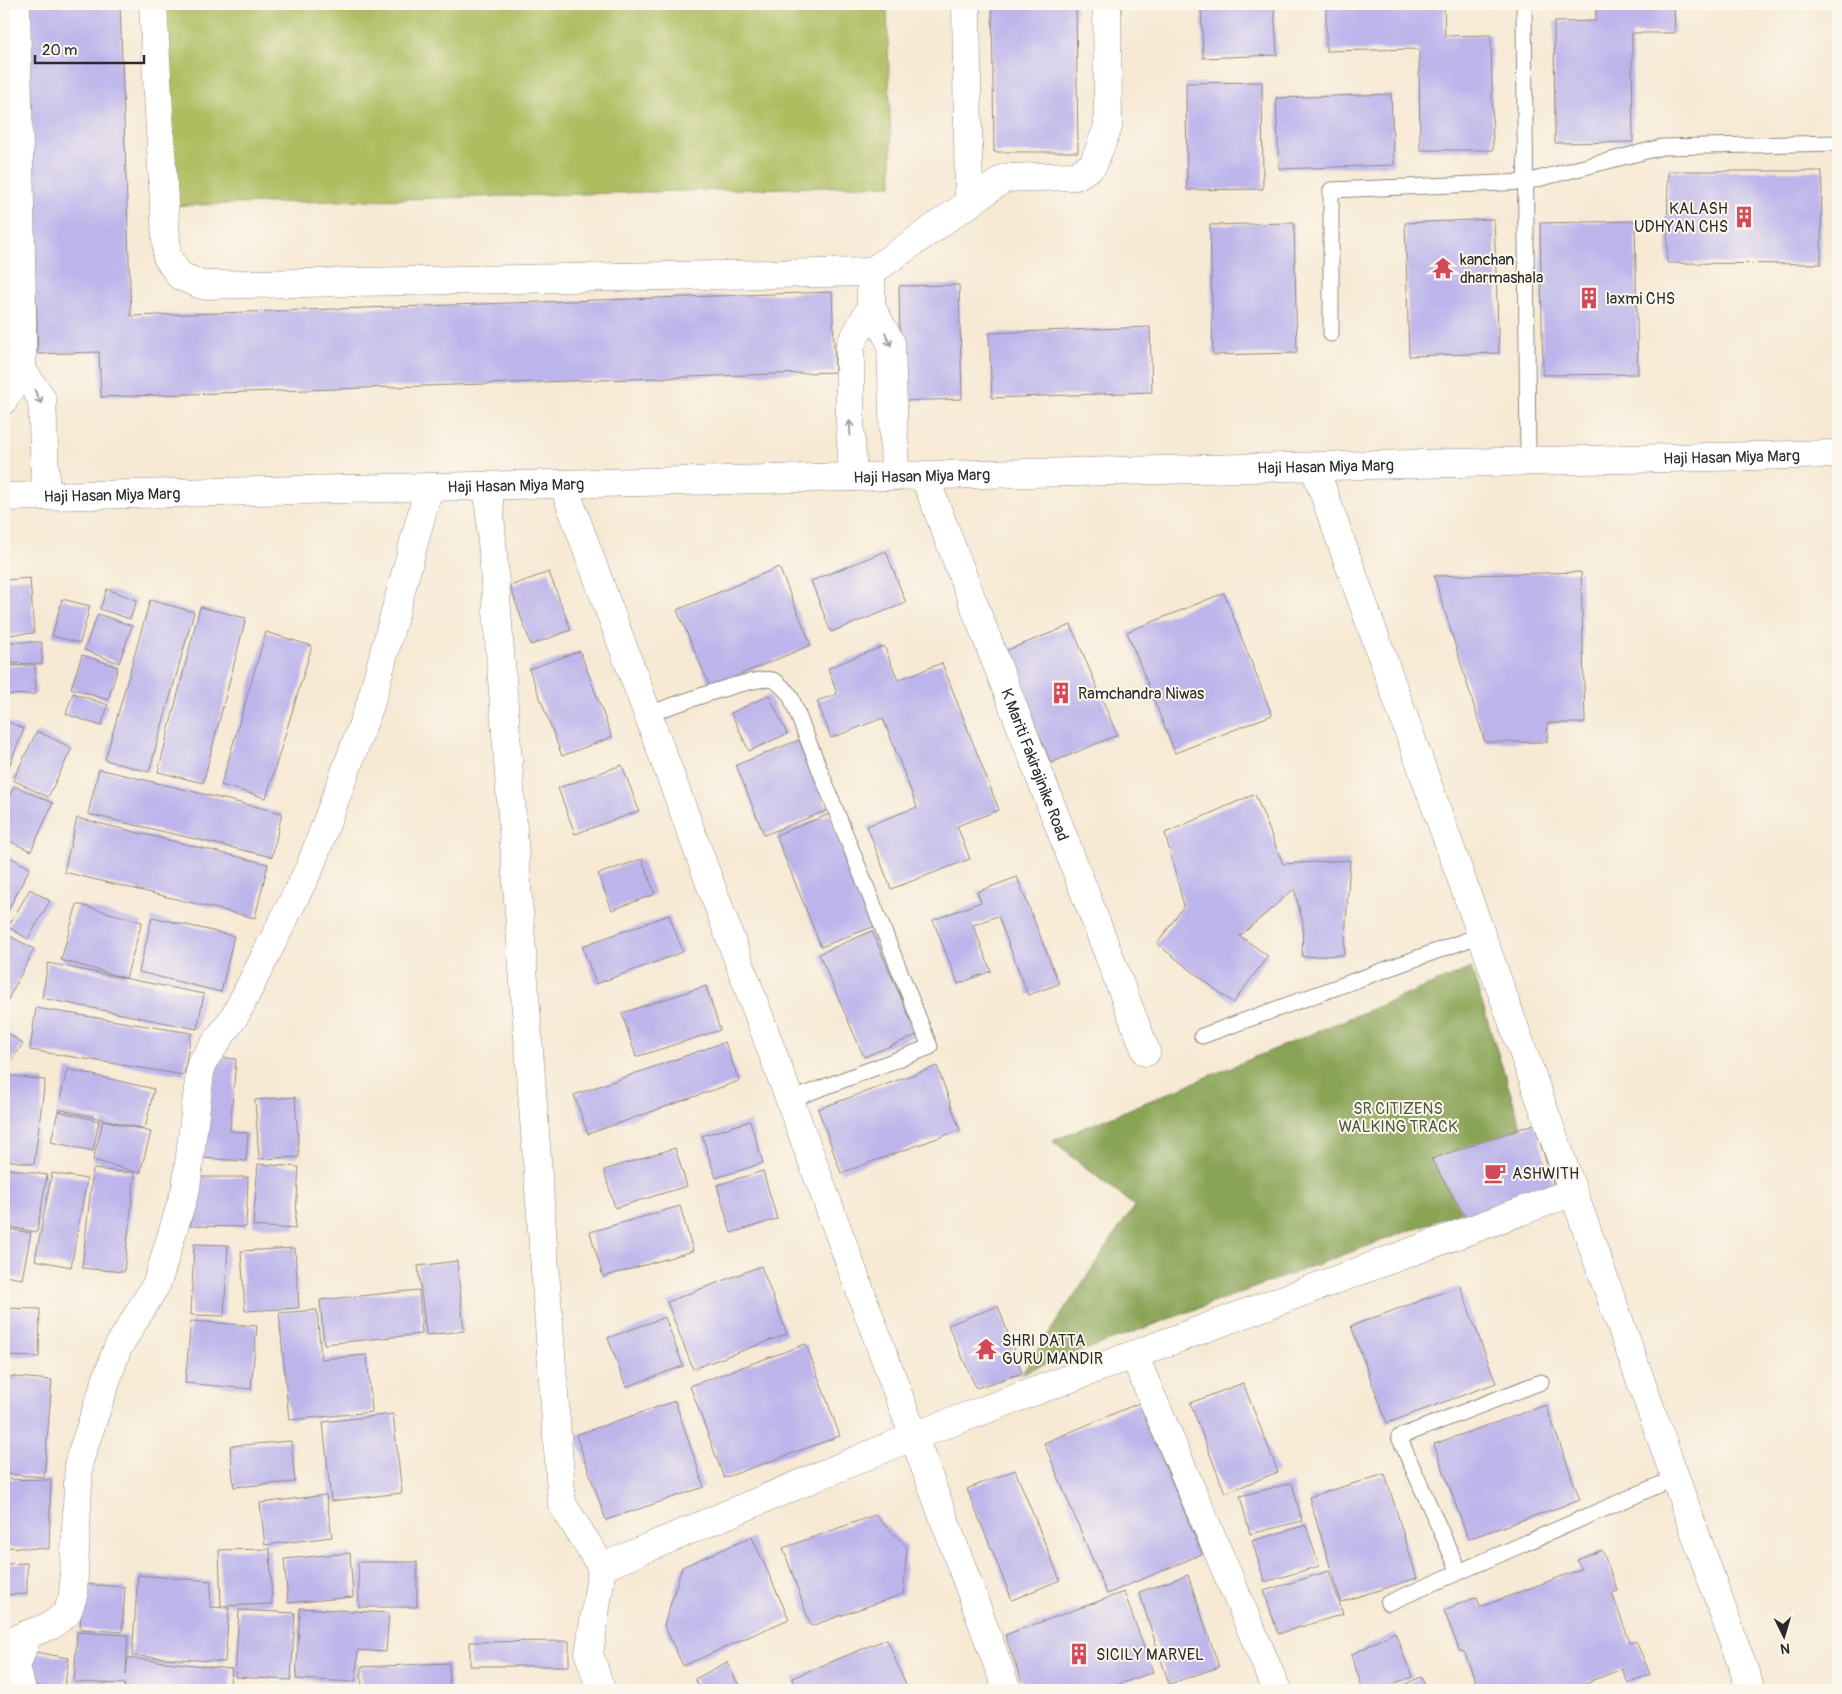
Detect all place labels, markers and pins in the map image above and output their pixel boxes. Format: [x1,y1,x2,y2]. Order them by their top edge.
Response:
place label: KALASH UDHYAN CHS [1634,199,1728,237]
building icon: KALASH UDHYAN CHS [1731,204,1757,230]
place label: kanchan dharmashala [1460,250,1544,288]
temple icon: kanchan dharmashala [1430,255,1456,281]
building icon: laxmi CHS [1576,285,1602,311]
place label: laxmi CHS [1606,289,1675,309]
building icon: Ramchandra Niwas [1048,680,1074,706]
place label: Ramchandra Niwas [1078,684,1204,704]
cafe icon: ASHWITH [1482,1160,1508,1186]
place label: ASHWITH [1512,1164,1579,1184]
place label: SHRI DATTA GURU MANDIR [1002,1331,1103,1369]
temple icon: SHRI DATTA GURU MANDIR [973,1336,999,1362]
building icon: SICILY MARVEL [1066,1641,1092,1667]
place label: SICILY MARVEL [1096,1645,1204,1665]

